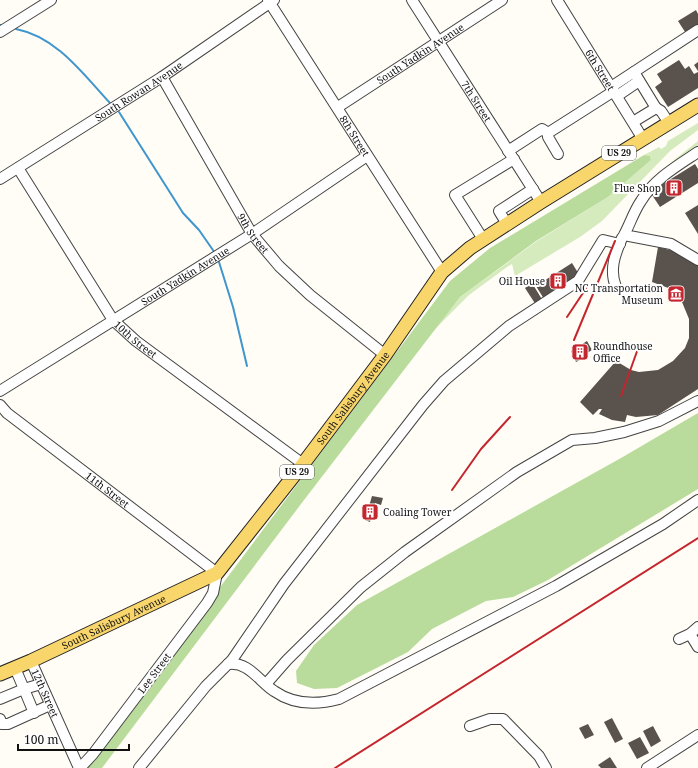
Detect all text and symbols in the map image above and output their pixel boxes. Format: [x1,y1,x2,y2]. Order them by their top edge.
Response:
street label: South Yadkin Avenue [374,20,466,87]
street label: 6th Street [582,46,618,93]
street label: South Rowan Avenue [92,58,185,125]
street label: 7th Street [458,78,495,125]
street label: 8th Street [336,112,373,159]
road number: US 29 [602,146,636,160]
building icon: Flue Shop [664,178,684,198]
place label: Flue Shop [614,181,661,195]
street label: 9th Street [234,211,273,256]
street label: South Yadkin Avenue [138,243,232,308]
building icon: Oil House [548,271,568,291]
place label: Oil House [499,274,545,288]
place label: NC Transportation Museum [575,281,664,307]
museum icon: NC Transportation Museum [666,284,686,304]
street label: 10th Street [111,317,160,361]
place label: Roundhouse Office [593,339,653,365]
building icon: Roundhouse Office [570,342,590,362]
street label: South Salisbury Avenue [313,349,392,447]
road number: US 29 [280,465,314,479]
street label: 11th Street [83,468,133,511]
building icon: Coaling Tower [360,502,380,522]
place label: Coaling Tower [383,505,452,519]
street label: South Salisbury Avenue [59,591,168,652]
street label: Lee Street [134,649,174,696]
street label: 12th Street [28,667,62,720]
scale bar [18,726,129,752]
text: 100 m [24,731,59,748]

